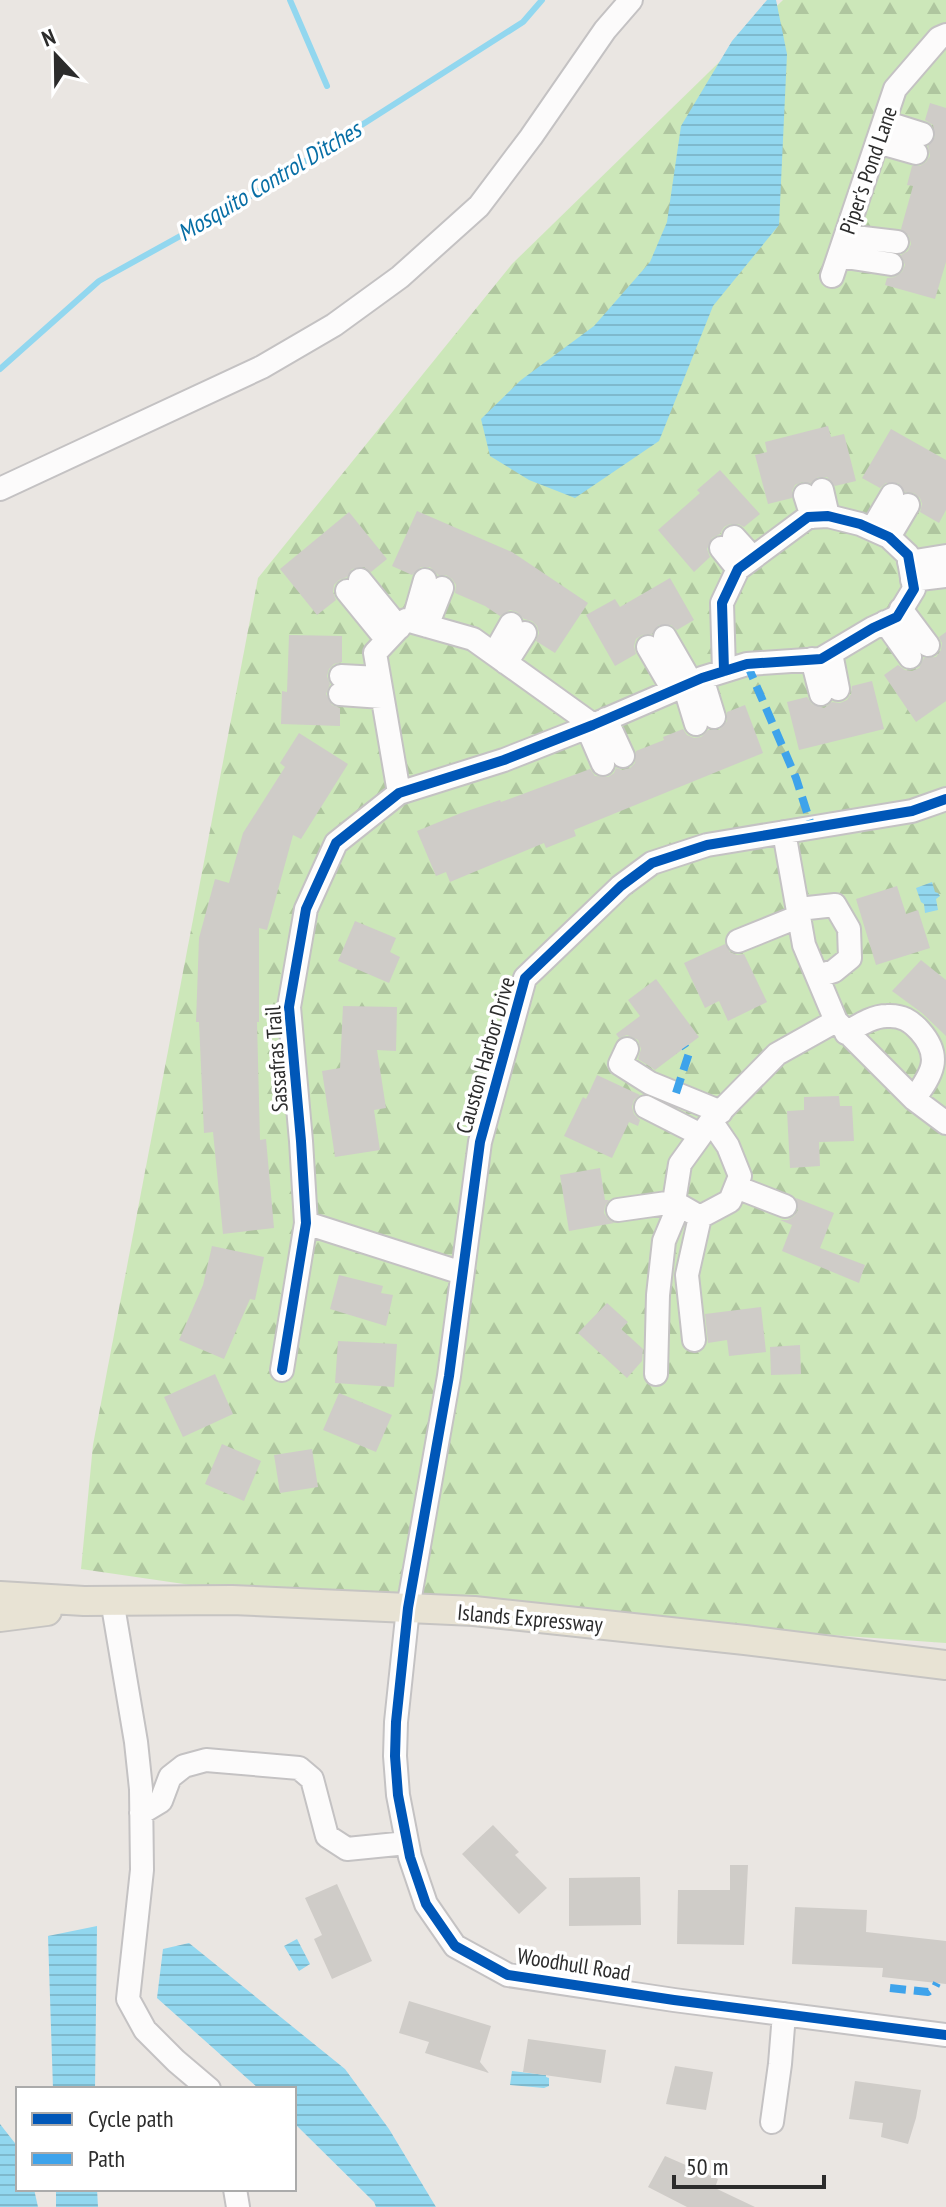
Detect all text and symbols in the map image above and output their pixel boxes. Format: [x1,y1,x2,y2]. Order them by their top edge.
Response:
north arrow [16,16,96,96]
text: N [38,22,59,53]
street label: Piper's Pond Lane [833,102,903,238]
water label: Mosquito Control Ditches [172,113,369,248]
street label: Causton Harbor Drive [449,973,521,1137]
street label: Sassafras Trail [258,1004,294,1113]
street label: Islands Expressway [456,1598,605,1638]
street label: Woodhull Road [515,1941,633,1987]
legend [16,2087,296,2191]
text: Cycle path [88,2103,174,2134]
scale bar [674,2139,824,2189]
text: Path [88,2143,125,2174]
text: 50 m [686,2151,728,2182]

